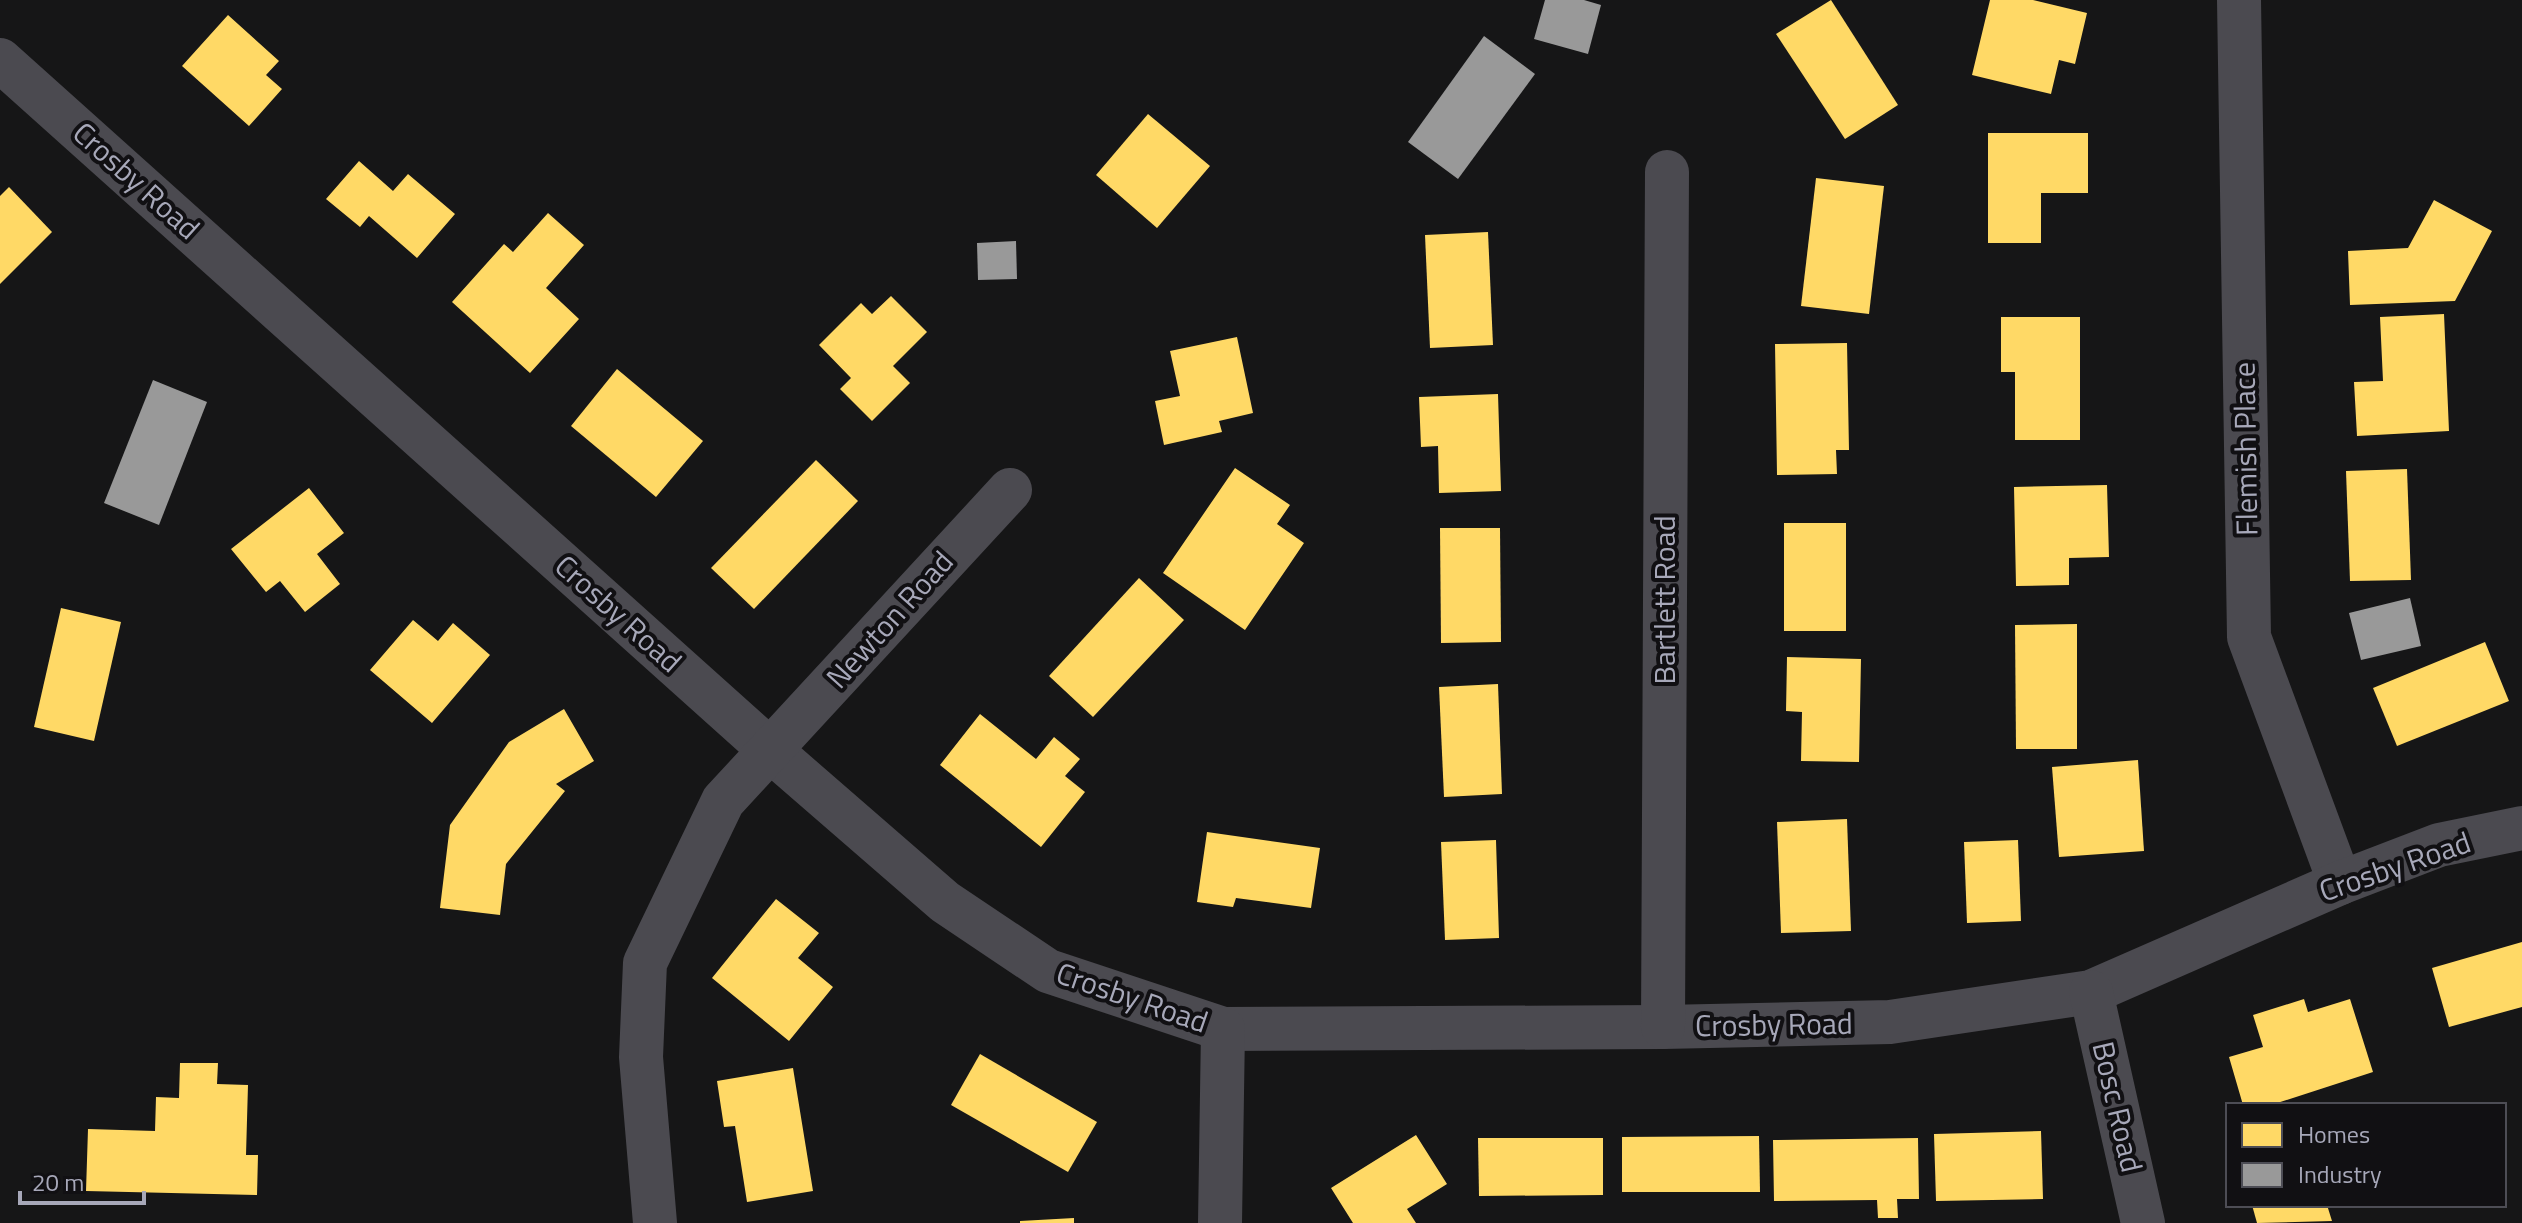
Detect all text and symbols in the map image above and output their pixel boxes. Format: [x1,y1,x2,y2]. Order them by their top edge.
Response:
street label: Crosby Road [63,110,211,250]
street label: Flemish Place [2220,362,2270,536]
street label: Bartlett Road [1641,515,1687,685]
street label: Newton Road [815,540,964,699]
street label: Crosby Road [545,543,693,683]
street label: Crosby Road [2313,819,2477,913]
street label: Crosby Road [1050,950,1214,1044]
street label: Crosby Road [1695,1000,1853,1048]
street label: Bosc Road [2081,1037,2155,1177]
legend [2226,1103,2506,1207]
text: Homes [2298,1116,2370,1152]
scale bar [20,1155,144,1205]
text: Industry [2298,1156,2382,1192]
text: 20 m [32,1164,84,1200]

